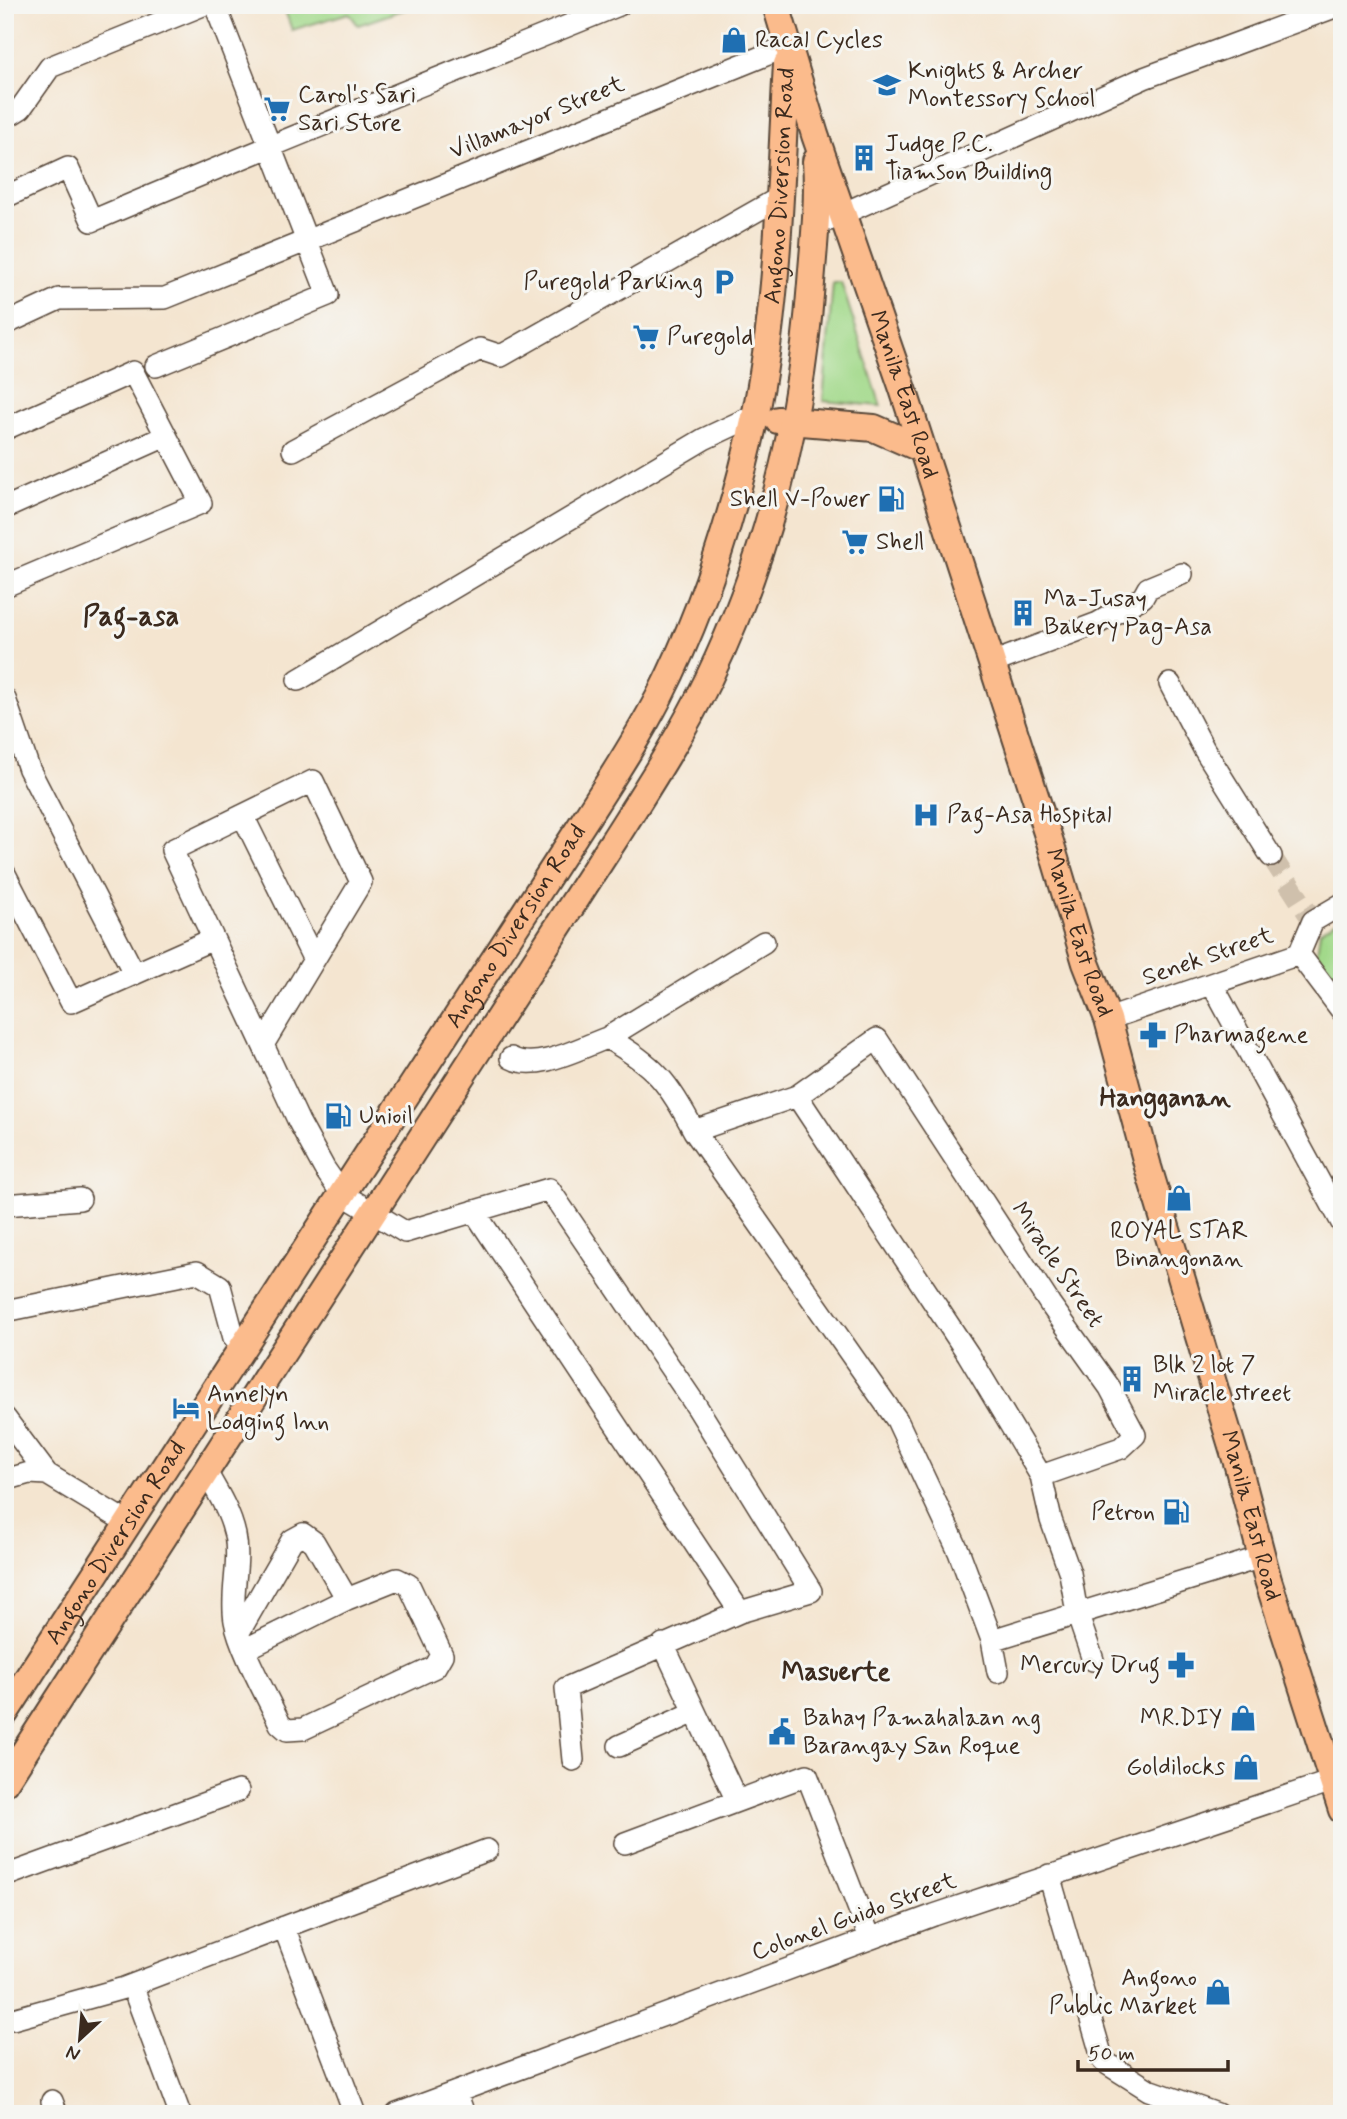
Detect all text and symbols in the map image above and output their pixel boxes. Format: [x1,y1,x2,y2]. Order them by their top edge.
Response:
shop icon: Racal Cycles [719,25,749,55]
place label: Racal Cycles [755,25,883,56]
place label: Knights & Archer Montessory School [908,56,1095,115]
street label: Angono Diversion Road [757,67,802,306]
street label: Villamayor Street [445,69,629,167]
school or university icon: Knights & Archer Montessory School [872,70,902,100]
place label: Carol's Sari Sari Store [298,80,416,139]
supermarket icon: Carol's Sari Sari Store [262,94,292,124]
place label: Judge P.C. Tiamson Building [885,129,1052,190]
building icon: Judge P.C. Tiamson Building [849,143,879,173]
place label: Puregold Parking [523,267,703,300]
parking icon: Puregold Parking [709,267,739,297]
street label: Manila East Road [861,306,946,482]
supermarket icon: Puregold [631,322,661,352]
place label: Puregold [667,322,753,355]
place label: Shell V-Power [730,484,871,515]
fuel station icon: Shell V-Power [876,484,906,514]
supermarket icon: Shell [840,527,870,557]
place label: Shell [876,527,924,558]
place label: Ma-Jusay Bakery Pag-Asa [1044,584,1212,645]
building icon: Ma-Jusay Bakery Pag-Asa [1008,598,1038,628]
district label: Pag-asa [83,599,179,639]
hospital icon: Pag-Asa Hospital [911,800,941,830]
place label: Pag-Asa Hospital [947,800,1111,834]
street label: Angono Diversion Road [438,818,593,1034]
street label: Manila East Road [1037,845,1121,1021]
street label: Senek Street [1138,920,1278,994]
pharmacy icon: Pharmagene [1138,1020,1168,1050]
place label: Pharmagene [1174,1020,1309,1054]
district label: Hangganan [1099,1082,1231,1119]
fuel station icon: Unioil [323,1101,353,1131]
place label: Unioil [359,1101,413,1132]
shop icon: ROYAL STAR Binangonan [1164,1183,1194,1213]
street label: Miracle Street [1004,1196,1110,1334]
place label: ROYAL STAR Binangonan [1110,1216,1248,1275]
place label: Blk 2 lot 7 Miracle street [1153,1350,1291,1409]
building icon: Blk 2 lot 7 Miracle street [1117,1364,1147,1394]
place label: Annelyn Lodging Inn [207,1379,329,1441]
hotel icon: Annelyn Lodging Inn [171,1393,201,1423]
street label: Manila East Road [1213,1427,1289,1605]
street label: Angono Diversion Road [38,1435,193,1651]
place label: Petron [1091,1497,1155,1528]
fuel station icon: Petron [1161,1497,1191,1527]
place label: Mercury Drug [1020,1650,1160,1684]
pharmacy icon: Mercury Drug [1166,1650,1196,1680]
district label: Masuerte [782,1656,891,1690]
place label: Bahay Pamahalaan ng Barangay San Roque [803,1703,1041,1762]
place label: MR.DIY [1140,1703,1222,1734]
shop icon: MR.DIY [1228,1703,1258,1733]
public building icon: Bahay Pamahalaan ng Barangay San Roque [767,1717,797,1747]
place label: Goldilocks [1126,1752,1225,1783]
shop icon: Goldilocks [1231,1752,1261,1782]
street label: Colonel Guido Street [747,1866,961,1968]
place label: Angono Public Market [1049,1963,1197,2022]
shop icon: Angono Public Market [1203,1977,1233,2007]
north arrow [46,2004,116,2074]
scale bar [1078,2028,1228,2072]
text: N [62,2039,84,2067]
text: 50 m [1088,2040,1135,2068]

